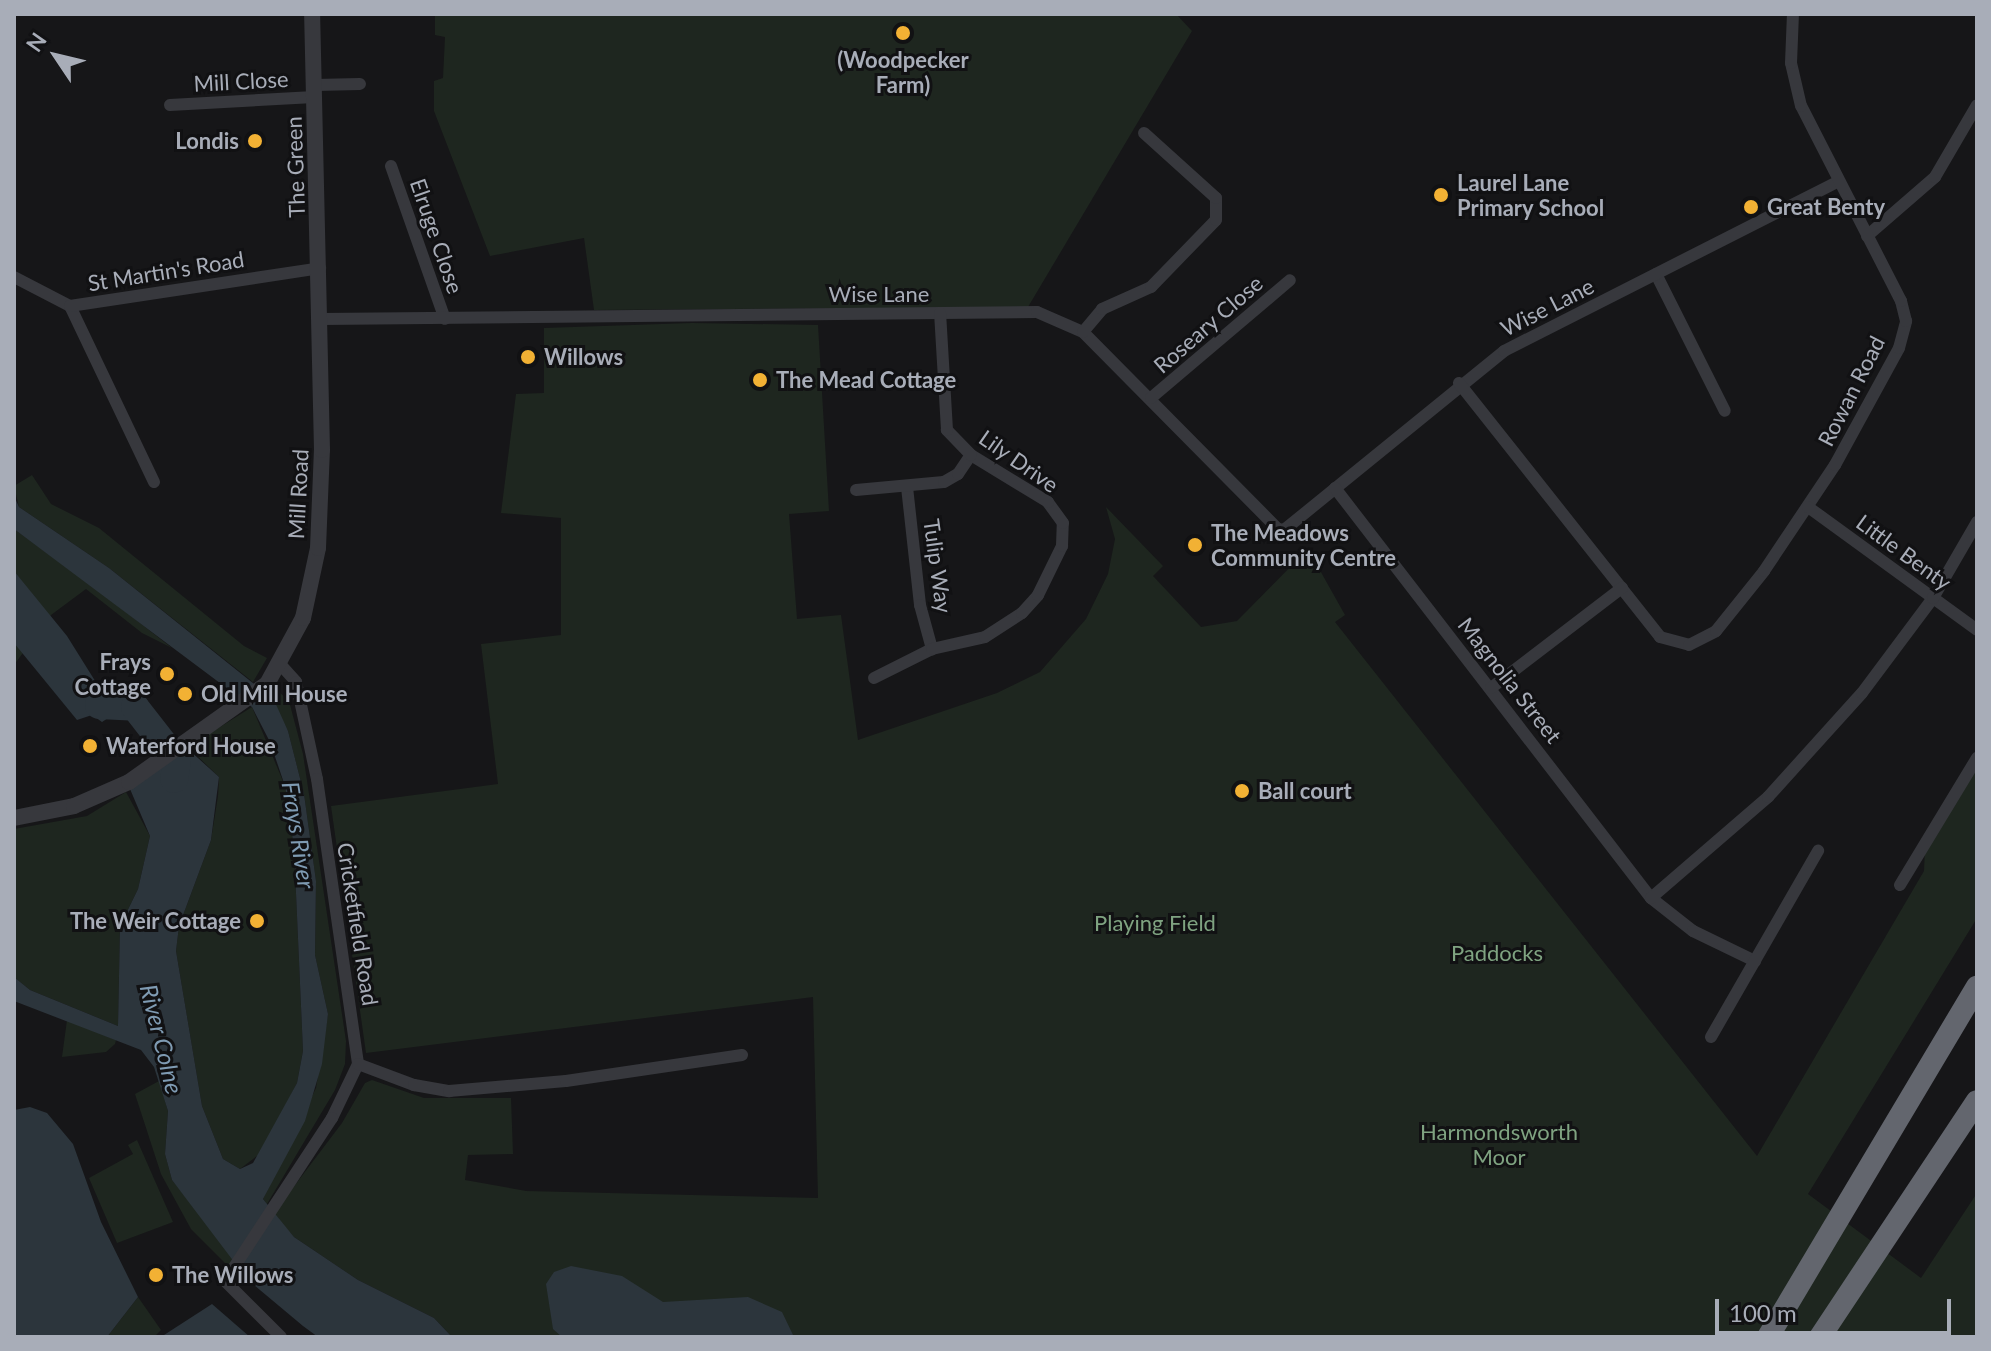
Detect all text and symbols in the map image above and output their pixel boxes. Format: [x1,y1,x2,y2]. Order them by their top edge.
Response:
north arrow [16,16,96,96]
marker: (Woodpecker Farm) [894,24,912,42]
text: N [20,27,52,57]
place label: (Woodpecker Farm) [837,46,969,98]
street label: Mill Close [193,65,289,97]
street label: The Green [280,116,310,218]
place label: Londis [175,128,239,154]
marker: Londis [246,132,264,150]
place label: Laurel Lane Primary School [1457,169,1605,220]
street label: Elruge Close [405,175,469,297]
marker: Laurel Lane Primary School [1432,186,1450,204]
place label: Great Benty [1767,194,1885,220]
marker: Great Benty [1742,198,1760,216]
street label: St Martin's Road [86,246,246,296]
street label: Roseary Close [1148,269,1268,379]
street label: Wise Lane [1496,272,1598,342]
street label: Wise Lane [829,281,929,307]
street label: Rowan Road [1812,331,1890,451]
place label: Willows [544,344,623,370]
marker: Willows [519,348,537,366]
place label: The Mead Cottage [776,367,956,393]
marker: The Mead Cottage [751,371,769,389]
street label: Lily Drive [974,424,1064,498]
street label: Mill Road [282,448,314,540]
street label: Little Benty [1851,509,1957,595]
street label: Tulip Way [918,517,958,615]
place label: The Meadows Community Centre [1211,519,1396,570]
marker: The Meadows Community Centre [1186,536,1204,554]
street label: Magnolia Street [1453,612,1567,748]
place label: Frays Cottage [74,648,151,700]
marker: Frays Cottage [158,665,176,683]
place label: Old Mill House [201,681,347,707]
marker: Old Mill House [176,685,194,703]
place label: Waterford House [106,733,276,759]
marker: Waterford House [81,737,99,755]
place label: Ball court [1258,778,1352,804]
water label: Frays River [276,779,322,891]
marker: Ball court [1233,782,1251,800]
street label: Cricketfield Road [332,841,384,1007]
place label: The Weir Cottage [69,908,241,934]
park label: Playing Field [1094,910,1216,936]
marker: The Weir Cottage [248,912,266,930]
park label: Paddocks [1451,940,1543,966]
water label: River Colne [134,981,190,1097]
park label: Harmondsworth Moor [1420,1118,1578,1170]
place label: The Willows [172,1262,294,1288]
marker: The Willows [147,1266,165,1284]
scale bar [1719,1283,1955,1333]
text: 100 m [1729,1298,1797,1327]

